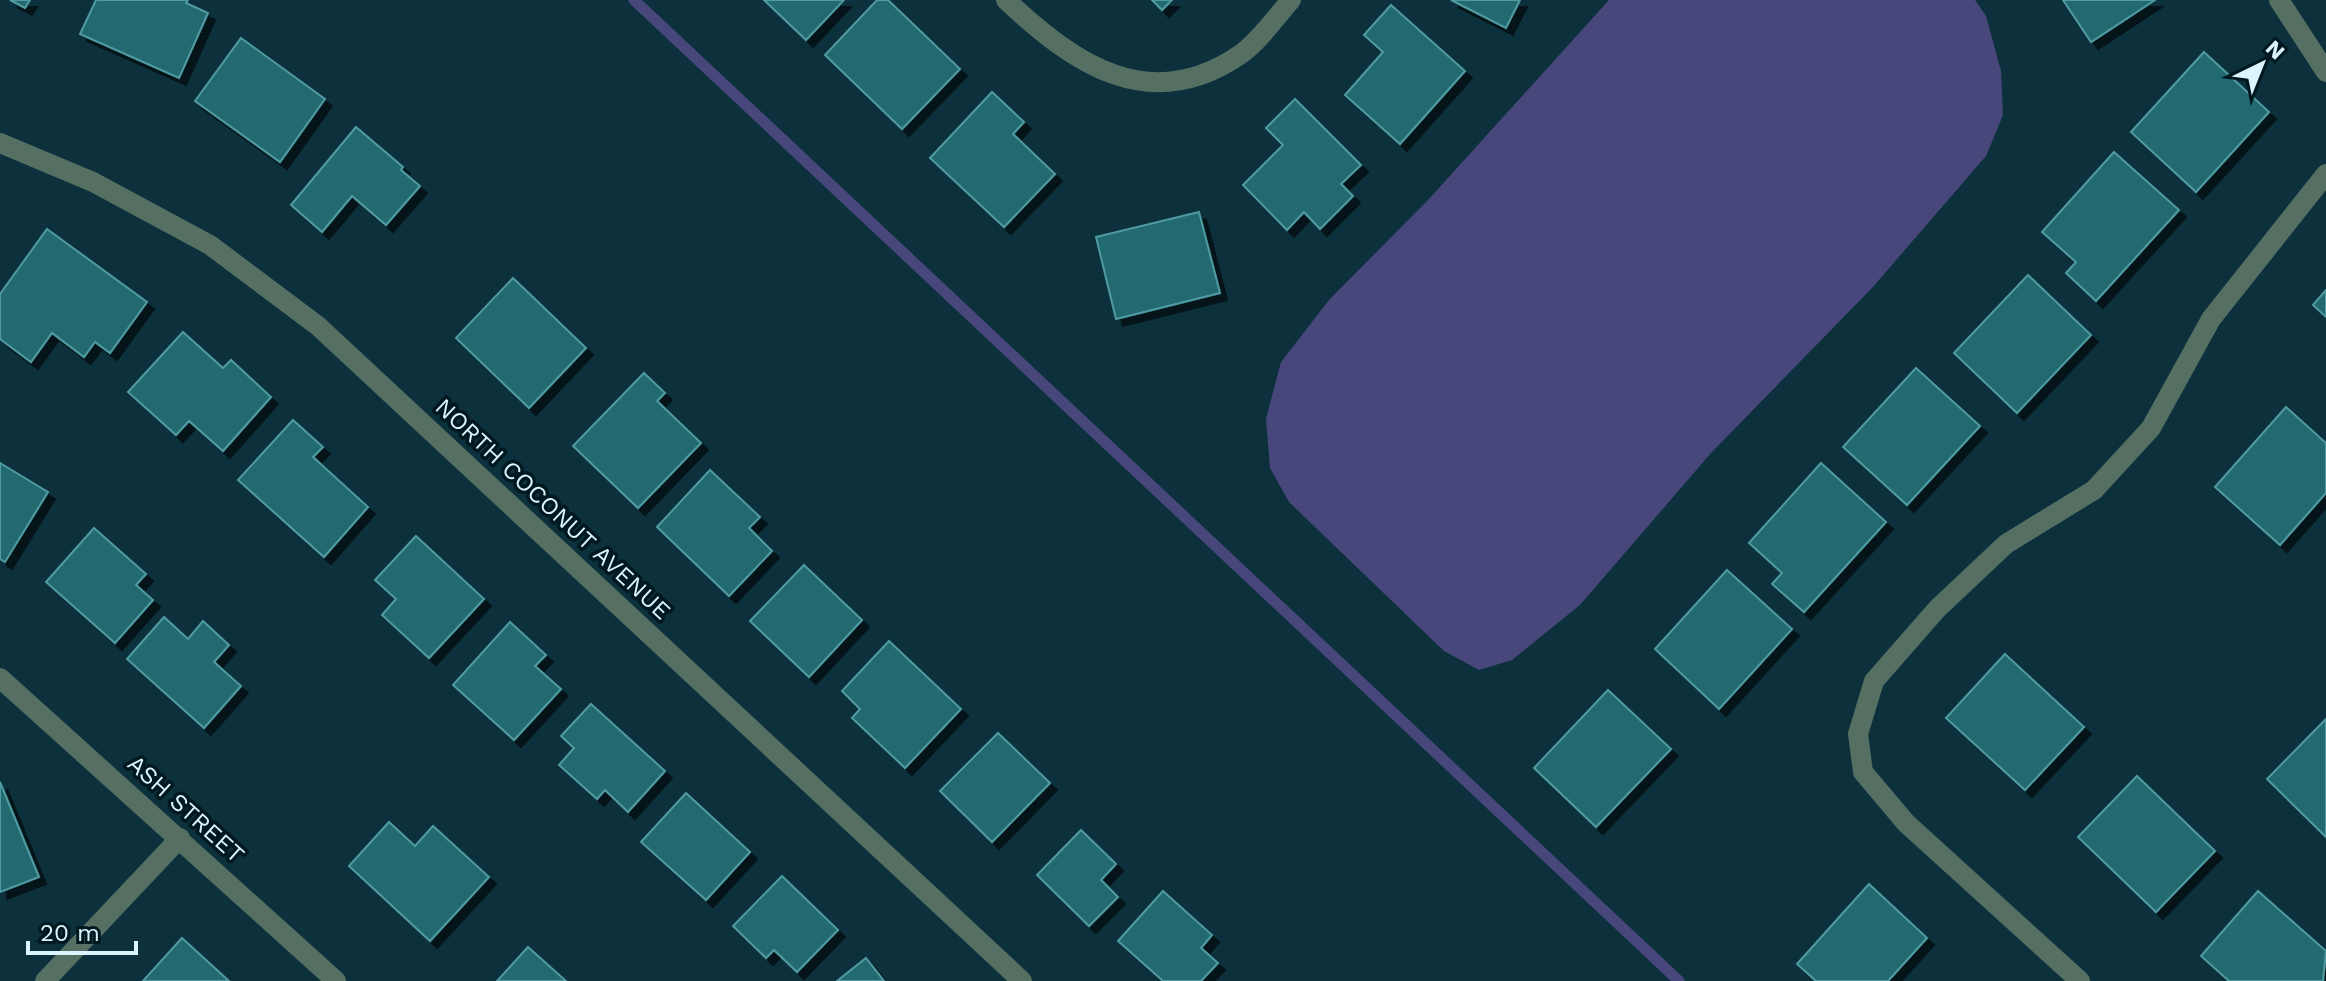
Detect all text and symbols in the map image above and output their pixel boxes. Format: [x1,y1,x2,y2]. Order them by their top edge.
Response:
north arrow [2222,24,2302,104]
text: N [2261,35,2290,64]
street label: NORTH COCONUT AVENUE [430,393,676,625]
street label: ASH STREET [122,749,250,869]
scale bar [28,905,136,955]
text: 20 m [40,919,100,947]

